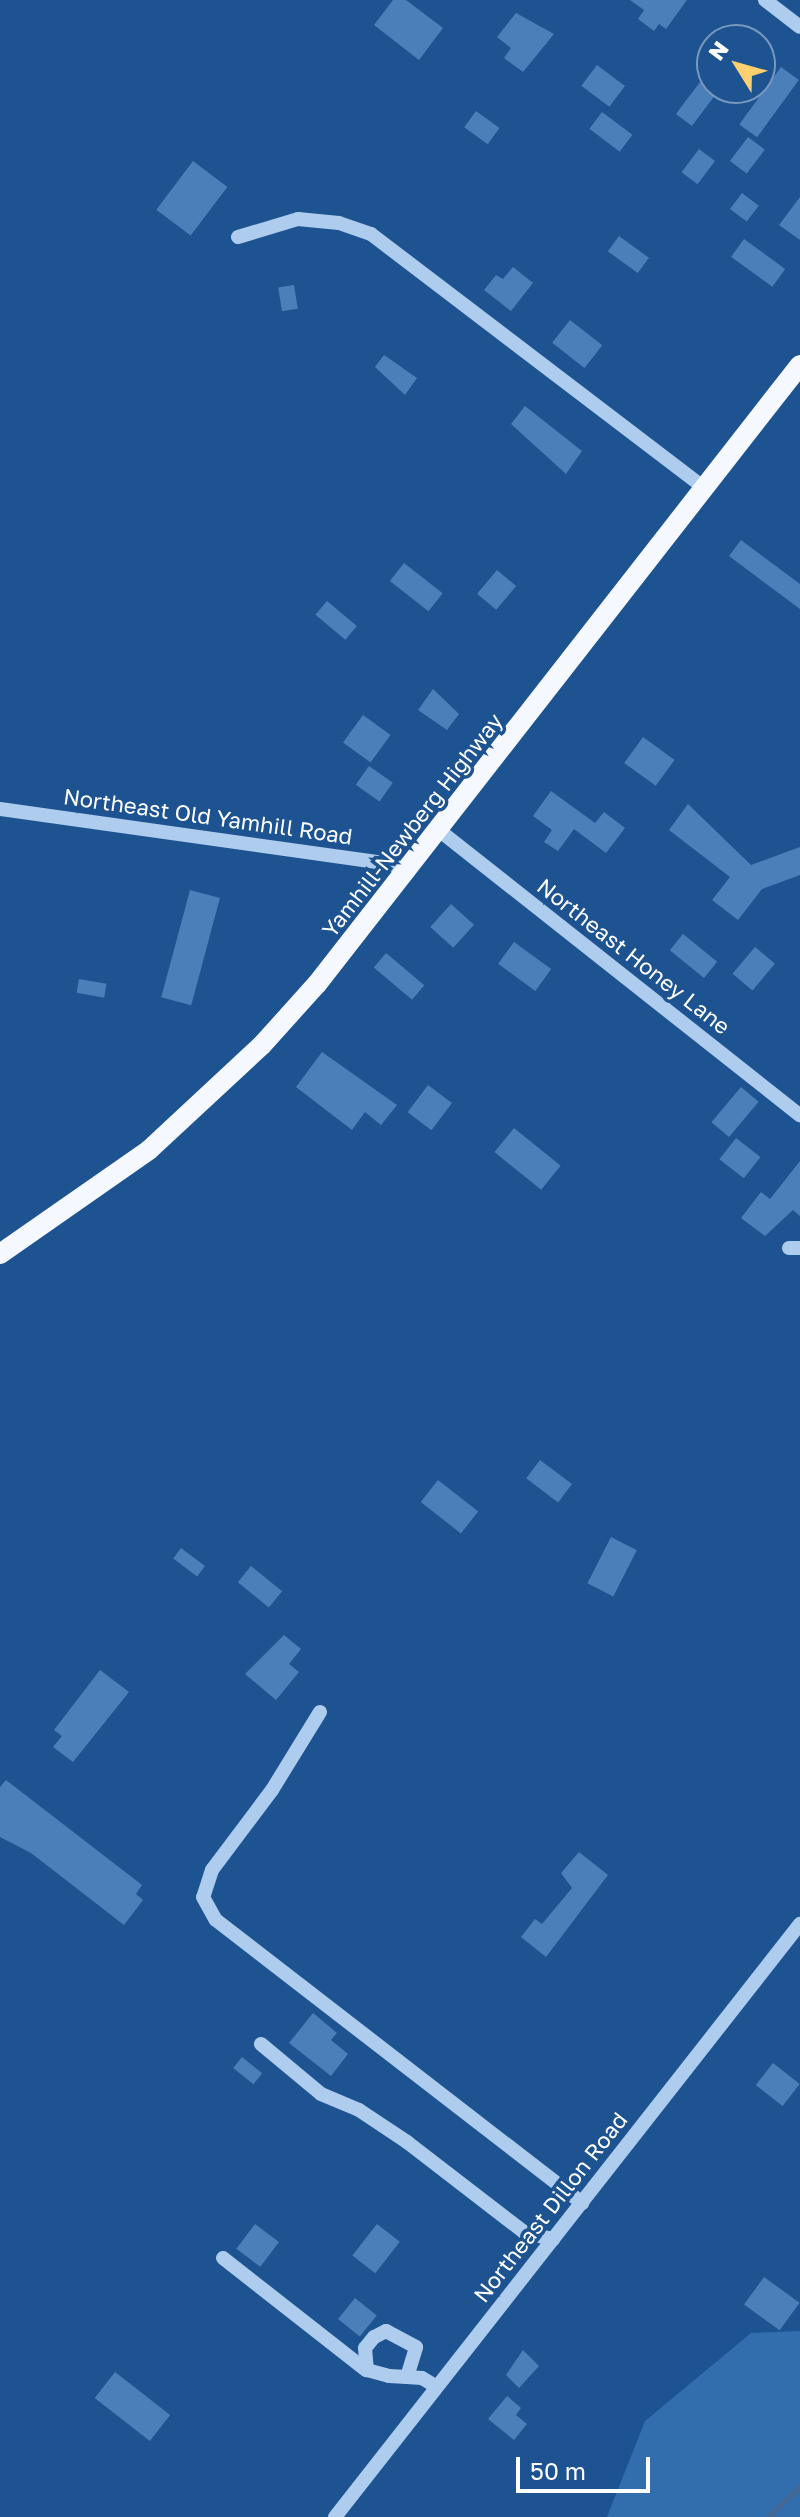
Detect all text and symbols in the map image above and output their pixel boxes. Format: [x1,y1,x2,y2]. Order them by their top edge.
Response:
north arrow [696,24,776,104]
text: N [702,36,734,65]
street label: Yamhill-Newberg Highway [316,708,508,942]
street label: Northeast Old Yamhill Road [62,783,354,849]
street label: Northeast Honey Lane [532,872,736,1040]
street label: Northeast Dillon Road [468,2107,632,2307]
scale bar [520,2441,654,2491]
text: 50 m [530,2456,586,2485]

